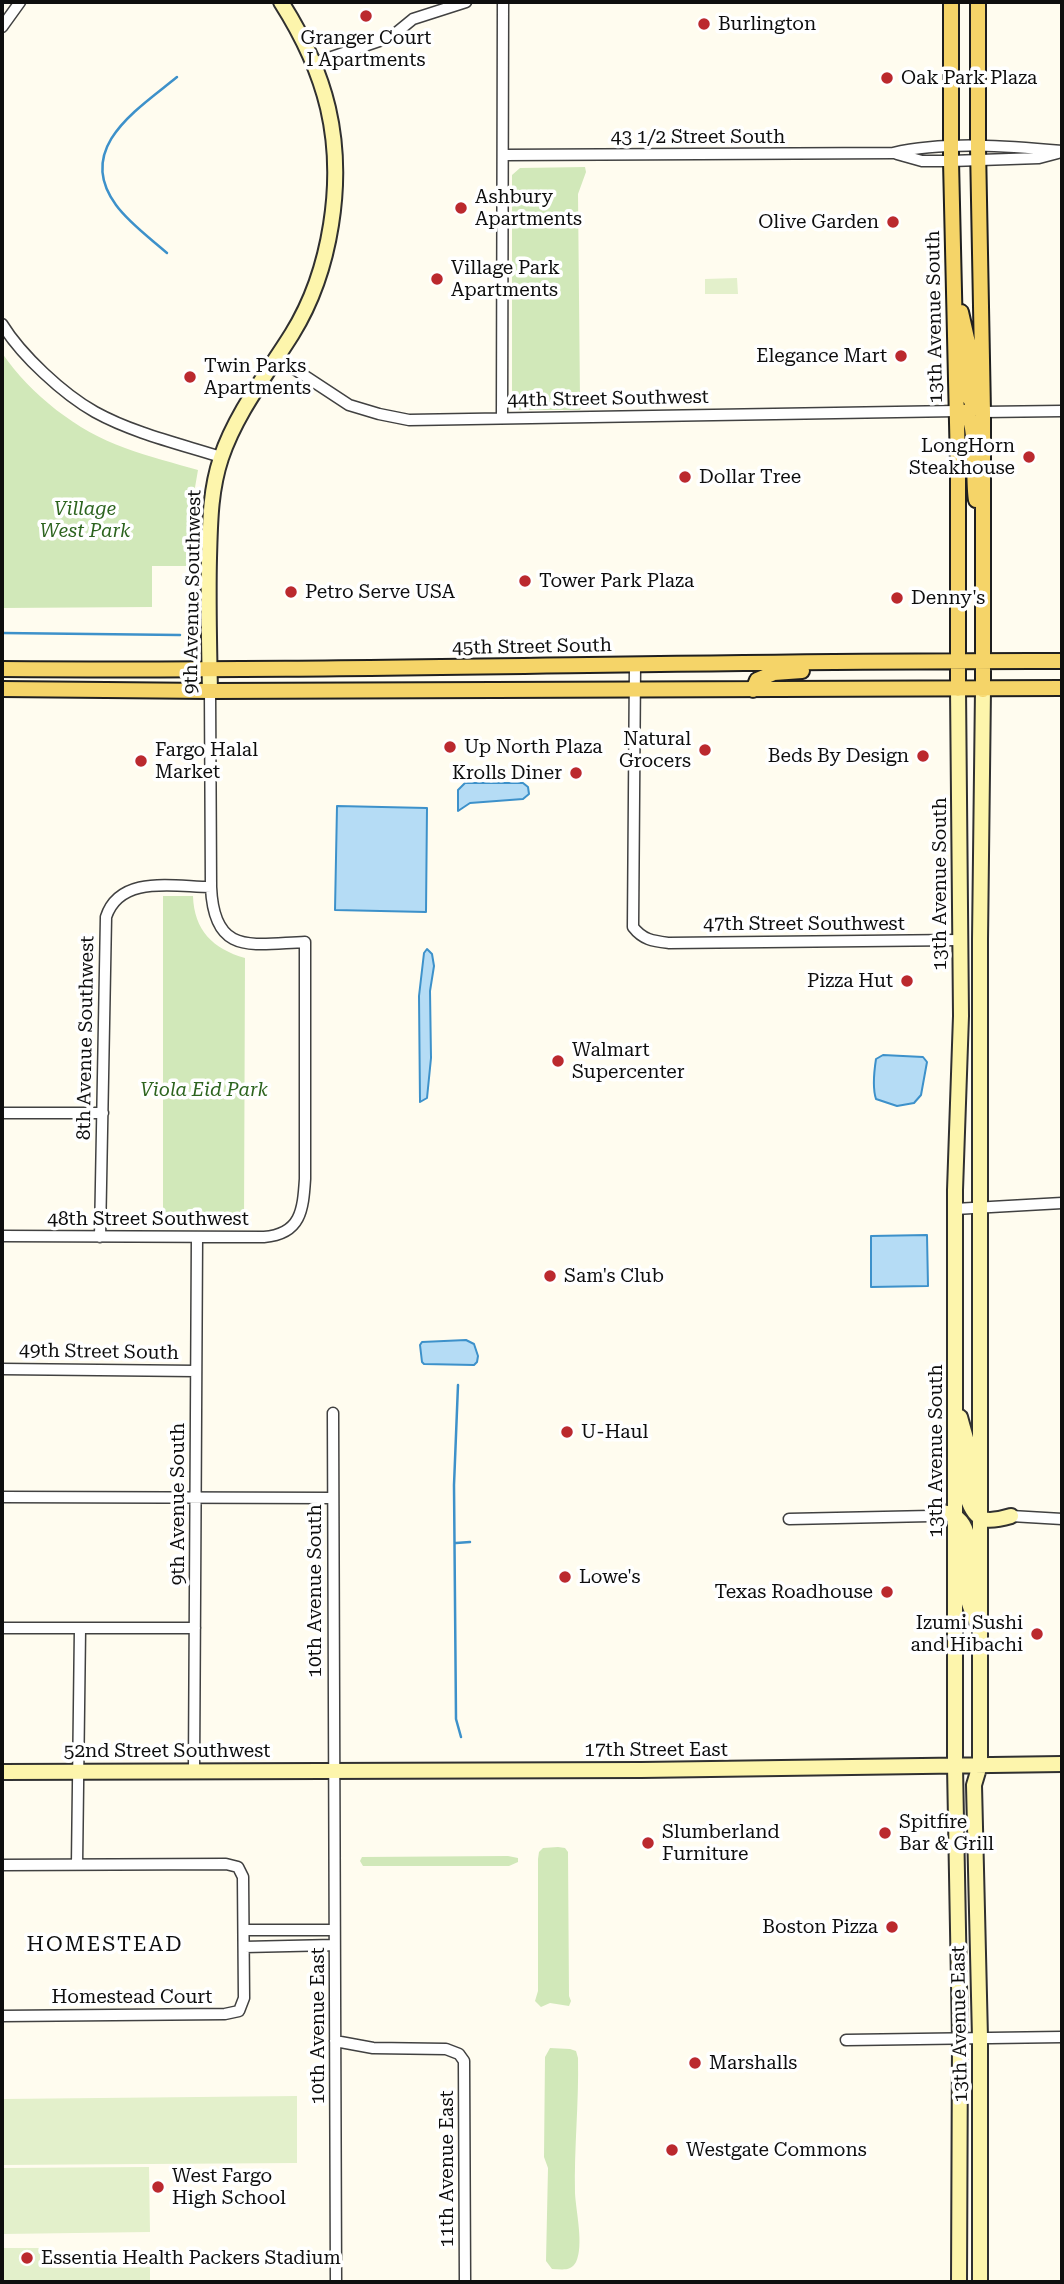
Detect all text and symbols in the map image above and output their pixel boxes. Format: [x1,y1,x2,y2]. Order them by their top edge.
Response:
marker: Granger Court I Apartments [358,8,374,24]
place label: Burlington [718,13,816,35]
marker: Burlington [696,16,712,32]
place label: Granger Court I Apartments [301,27,431,71]
place label: Oak Park Plaza [901,67,1037,89]
marker: Oak Park Plaza [879,70,895,86]
street label: 43 1/2 Street South [611,126,785,148]
place label: Ashbury Apartments [475,186,582,230]
marker: Ashbury Apartments [453,200,469,216]
place label: Olive Garden [758,211,879,233]
marker: Olive Garden [885,214,901,230]
street label: 13th Avenue South [922,230,948,404]
place label: Village Park Apartments [451,257,560,301]
marker: Village Park Apartments [429,271,445,287]
place label: Elegance Mart [756,345,887,367]
marker: Elegance Mart [893,348,909,364]
place label: Twin Parks Apartments [204,355,311,399]
marker: Twin Parks Apartments [182,369,198,385]
street label: 44th Street Southwest [507,386,709,412]
place label: LongHorn Steakhouse [909,435,1015,479]
marker: LongHorn Steakhouse [1021,449,1037,465]
place label: Dollar Tree [699,466,801,488]
marker: Dollar Tree [677,469,693,485]
street label: 9th Avenue Southwest [180,490,206,694]
park label: Village West Park [40,498,130,542]
place label: Tower Park Plaza [539,570,694,592]
marker: Tower Park Plaza [517,573,533,589]
place label: Petro Serve USA [305,581,455,603]
marker: Petro Serve USA [283,584,299,600]
place label: Denny's [911,587,985,609]
marker: Denny's [889,590,905,606]
street label: 45th Street South [452,634,612,660]
place label: Natural Grocers [619,728,691,772]
place label: Up North Plaza [464,736,603,758]
place label: Fargo Halal Market [155,739,258,783]
marker: Up North Plaza [442,739,458,755]
marker: Natural Grocers [697,742,713,758]
place label: Beds By Design [768,745,909,767]
marker: Beds By Design [915,748,931,764]
marker: Fargo Halal Market [133,753,149,769]
place label: Krolls Diner [452,762,562,784]
marker: Krolls Diner [568,765,584,781]
street label: 13th Avenue South [929,797,951,971]
street label: 47th Street Southwest [703,913,905,935]
street label: 8th Avenue Southwest [73,936,99,1140]
place label: Pizza Hut [807,970,893,992]
marker: Pizza Hut [899,973,915,989]
place label: Walmart Supercenter [572,1039,685,1083]
marker: Walmart Supercenter [550,1053,566,1069]
park label: Viola Eid Park [140,1079,268,1101]
street label: 48th Street Southwest [47,1208,249,1230]
place label: Sam's Club [564,1265,664,1287]
marker: Sam's Club [542,1268,558,1284]
street label: 49th Street South [19,1339,179,1365]
street label: 13th Avenue South [925,1364,947,1538]
place label: U-Haul [581,1421,648,1443]
street label: 9th Avenue South [167,1423,189,1585]
marker: U-Haul [559,1424,575,1440]
street label: 10th Avenue South [304,1504,326,1678]
place label: Lowe's [579,1566,640,1588]
marker: Lowe's [557,1569,573,1585]
place label: Texas Roadhouse [714,1581,873,1603]
marker: Texas Roadhouse [879,1584,895,1600]
place label: Izumi Sushi and Hibachi [910,1612,1023,1656]
marker: Izumi Sushi and Hibachi [1029,1626,1045,1642]
street label: 17th Street East [584,1739,728,1761]
street label: 52nd Street Southwest [64,1740,270,1762]
place label: Spitfire Bar & Grill [899,1811,994,1855]
place label: Slumberland Furniture [662,1821,780,1865]
marker: Spitfire Bar & Grill [877,1825,893,1841]
marker: Slumberland Furniture [640,1835,656,1851]
place label: Boston Pizza [762,1916,878,1938]
marker: Boston Pizza [884,1919,900,1935]
district label: HOMESTEAD [28,1932,182,1958]
street label: 13th Avenue East [947,1945,973,2103]
street label: 10th Avenue East [307,1947,329,2105]
street label: Homestead Court [52,1986,212,2008]
place label: Marshalls [709,2052,797,2074]
marker: Marshalls [687,2055,703,2071]
street label: 11th Avenue East [436,2090,458,2248]
place label: Westgate Commons [686,2139,867,2161]
marker: Westgate Commons [664,2142,680,2158]
place label: West Fargo High School [172,2165,286,2209]
marker: West Fargo High School [150,2179,166,2195]
place label: Essentia Health Packers Stadium [41,2247,341,2269]
marker: Essentia Health Packers Stadium [19,2250,35,2266]

